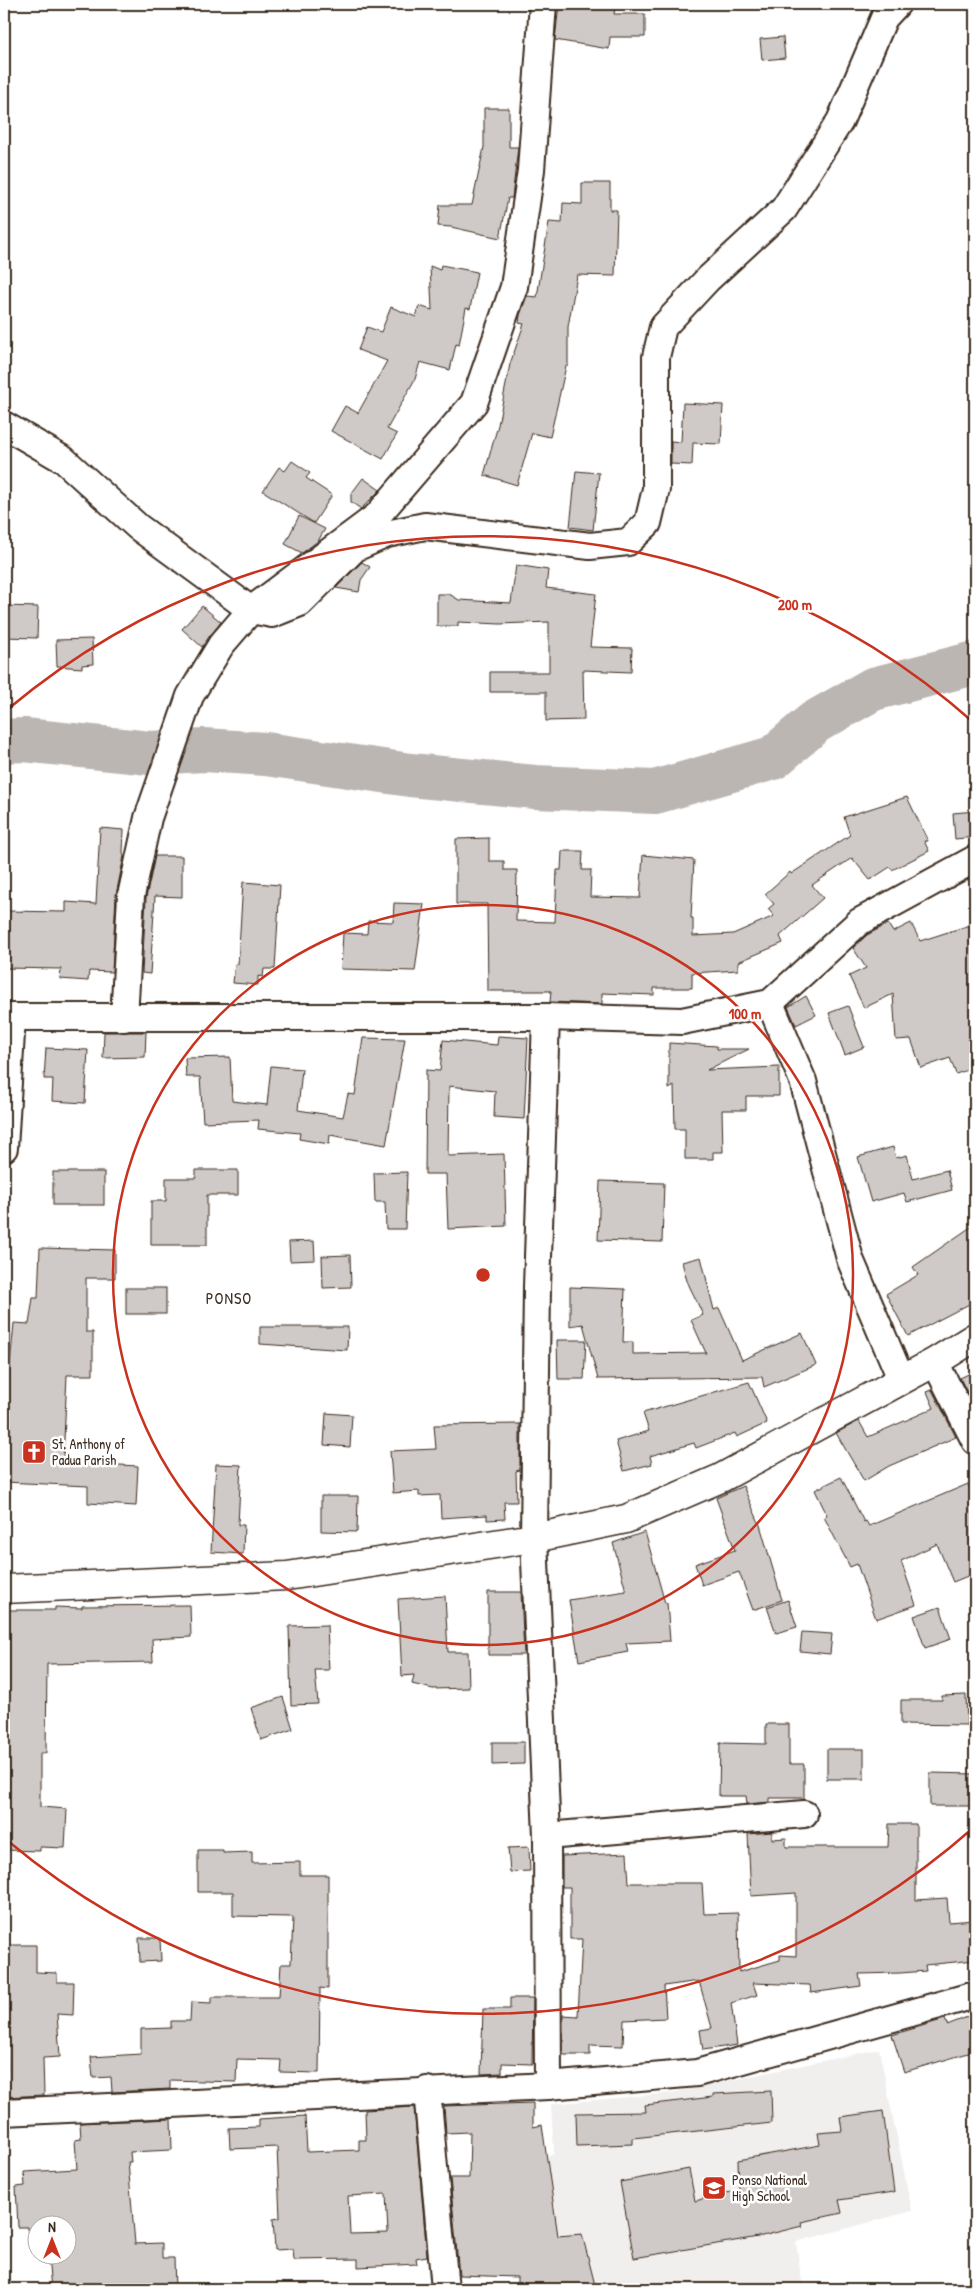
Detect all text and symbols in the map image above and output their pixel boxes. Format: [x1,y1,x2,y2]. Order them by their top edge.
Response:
text: 200 m [778,594,812,615]
text: 100 m [729,1003,761,1024]
centre of rings [474,1266,492,1284]
district label: PONSO [206,1287,252,1309]
place label: St. Anthony of Padua Parish [52,1434,125,1469]
church icon: St. Anthony of Padua Parish [21,1439,47,1465]
place label: Ponso National High School [732,2170,807,2206]
school or university icon: Ponso National High School [701,2175,727,2201]
north arrow [28,2216,78,2266]
text: N [48,2217,56,2236]

